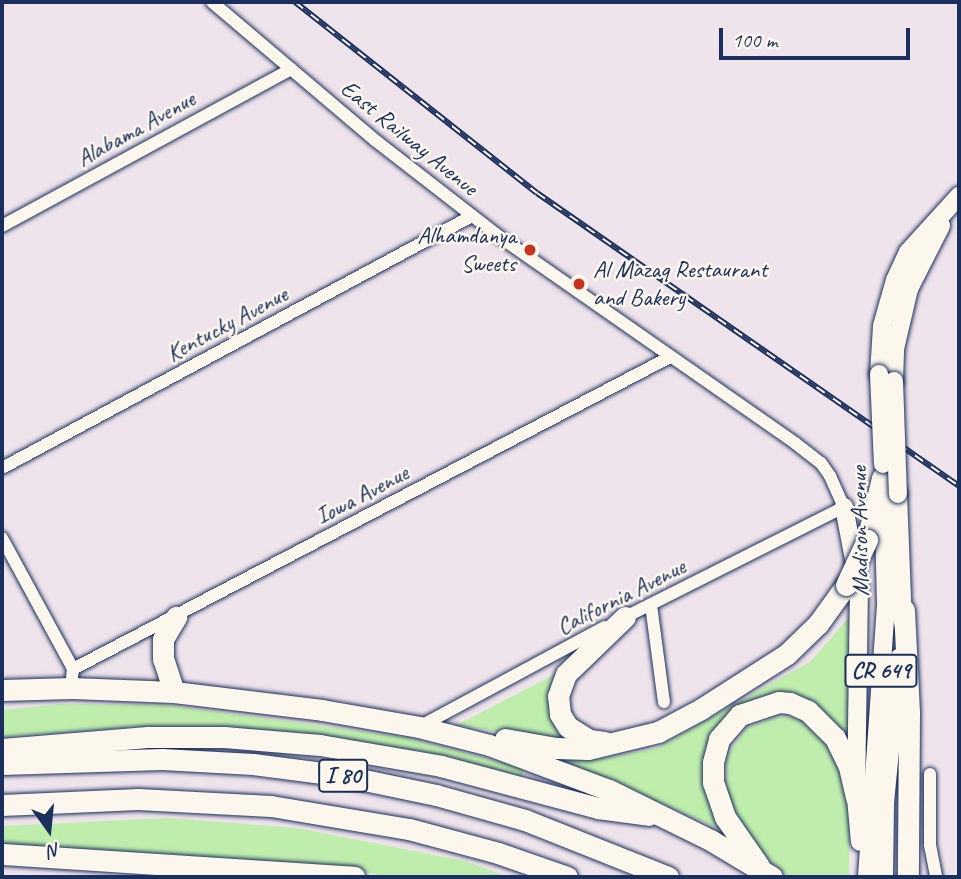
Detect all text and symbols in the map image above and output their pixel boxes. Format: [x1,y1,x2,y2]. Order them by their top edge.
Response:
scale bar [723,14,914,58]
text: 100 m [732,27,777,53]
street label: East Railway Avenue [335,74,483,202]
street label: Alabama Avenue [72,85,200,173]
place label: Alhamdanya Sweets [417,222,516,278]
marker: Alhamdanya Sweets [522,242,538,258]
place label: Al Mazaq Restaurant and Bakery [593,256,768,312]
marker: Al Mazaq Restaurant and Bakery [571,276,587,292]
street label: Kentucky Avenue [161,280,293,368]
street label: Iowa Avenue [311,459,413,531]
street label: Madison Avenue [844,466,876,596]
street label: California Avenue [552,552,690,642]
road number: CR 649 [844,652,918,691]
road number: I 80 [317,756,369,796]
north arrow [14,795,84,865]
text: N [46,837,63,863]

